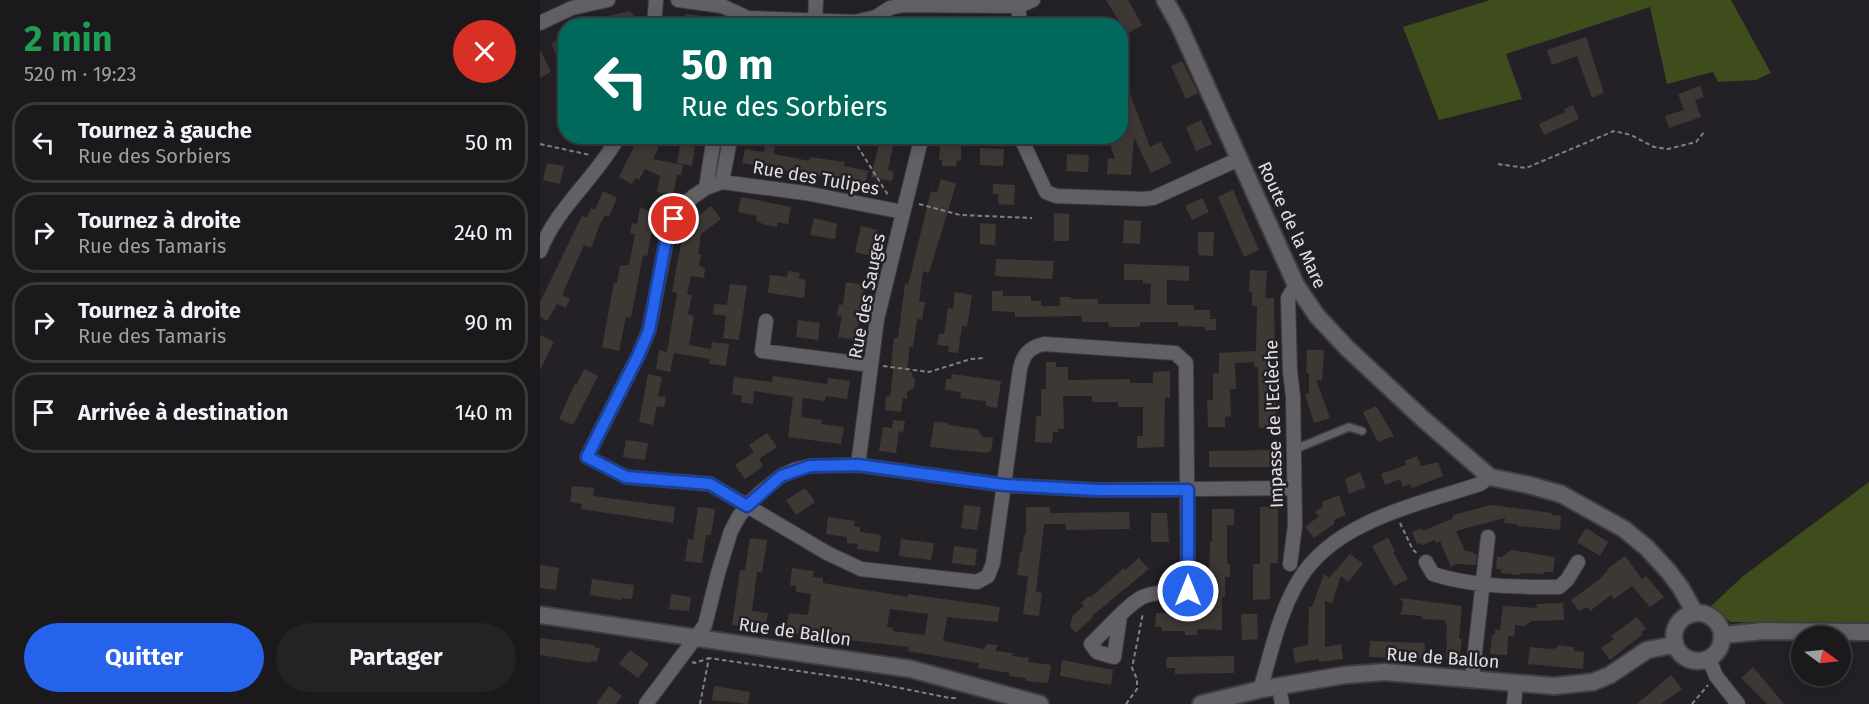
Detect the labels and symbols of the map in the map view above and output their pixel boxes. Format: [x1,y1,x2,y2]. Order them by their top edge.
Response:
street label: Rue des Tulipes [751,156,881,200]
street label: Route de la Mare [1253,158,1331,292]
pin [648,193,699,244]
street label: Rue des Sauges [844,232,890,360]
street label: Impasse de l'Eclèche [1260,340,1288,508]
position arrow [1156,559,1220,623]
street label: Rue de Ballon [737,613,853,651]
north arrow [1791,626,1851,686]
street label: Rue de Ballon [1386,643,1500,673]

